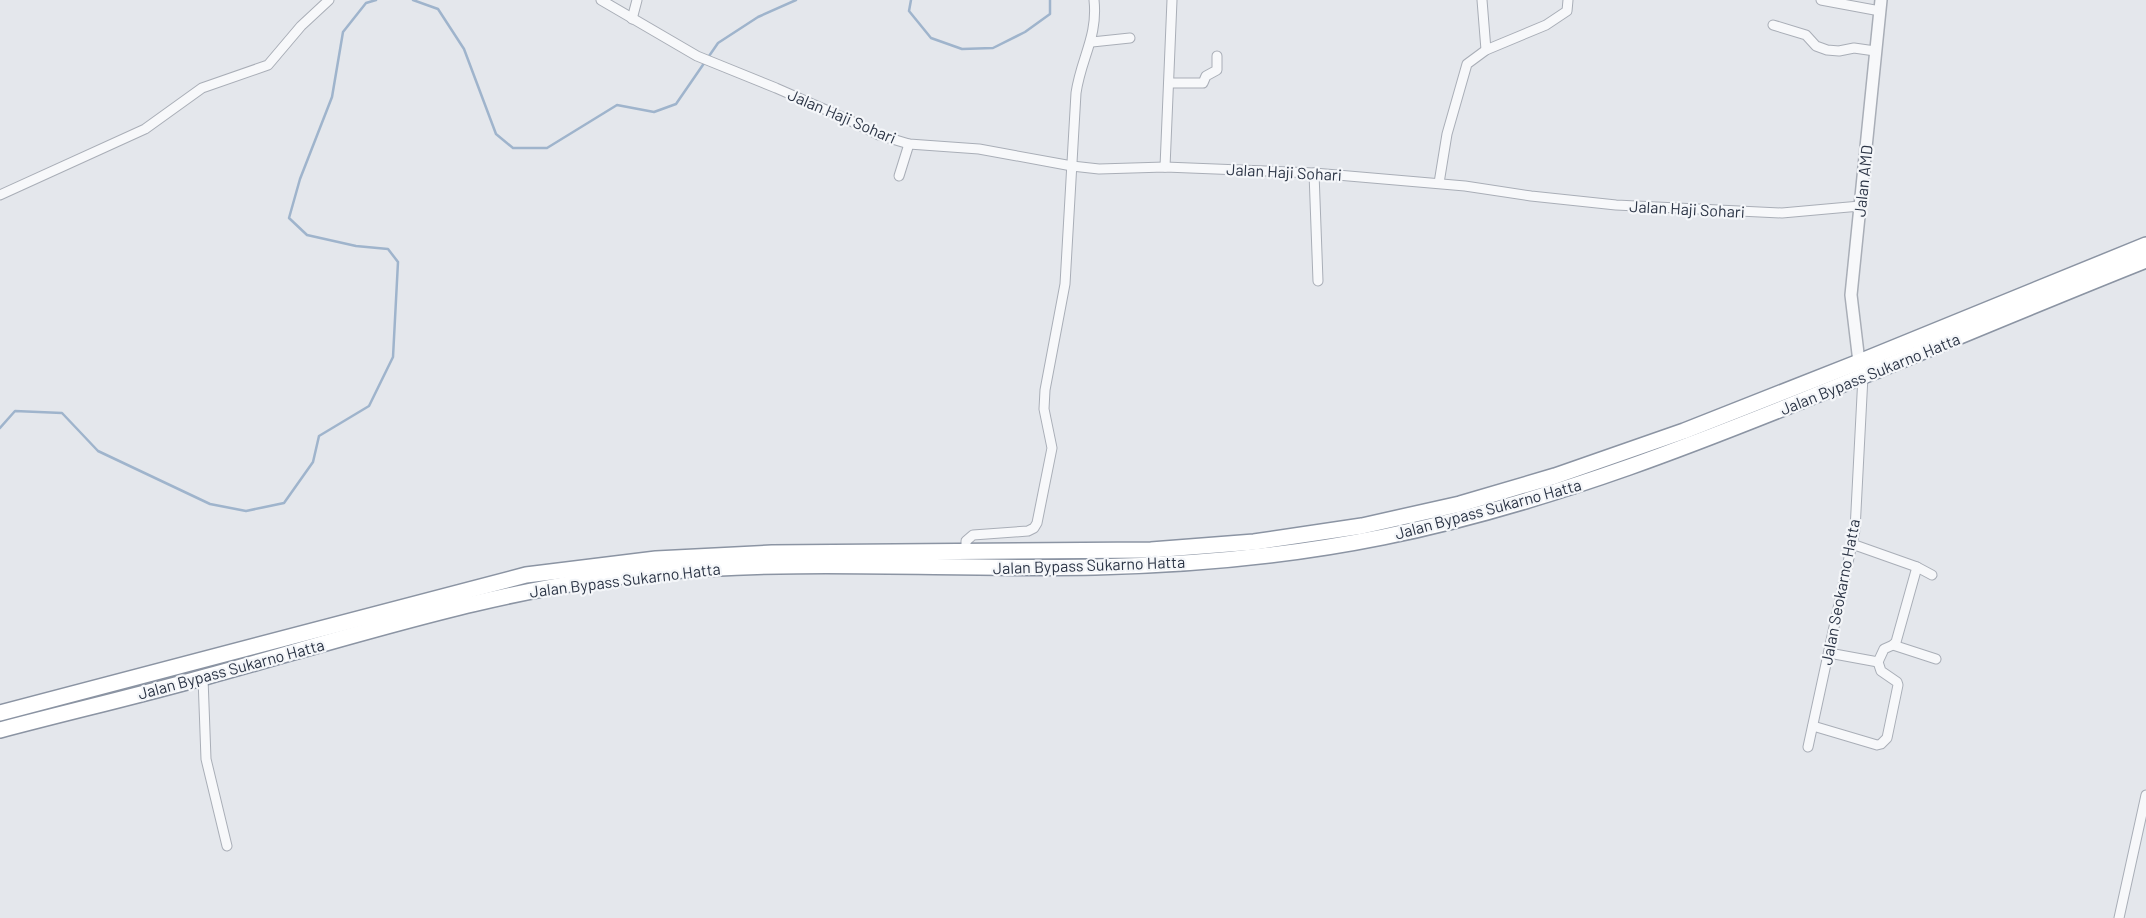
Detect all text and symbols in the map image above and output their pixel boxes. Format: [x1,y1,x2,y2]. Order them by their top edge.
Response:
street label: Jalan Haji Sohari [785,84,899,147]
street label: Jalan AMD [1849,144,1876,218]
street label: Jalan Haji Sohari [1226,159,1342,184]
street label: Jalan Haji Sohari [1629,196,1745,221]
street label: Jalan Bypass Sukarno Hatta [1777,329,1963,418]
street label: Jalan Bypass Sukarno Hatta [1393,474,1583,543]
street label: Jalan Seokarno Hatta [1816,517,1863,667]
street label: Jalan Bypass Sukarno Hatta [993,552,1185,577]
street label: Jalan Bypass Sukarno Hatta [528,558,722,601]
street label: Jalan Bypass Sukarno Hatta [136,634,326,703]

